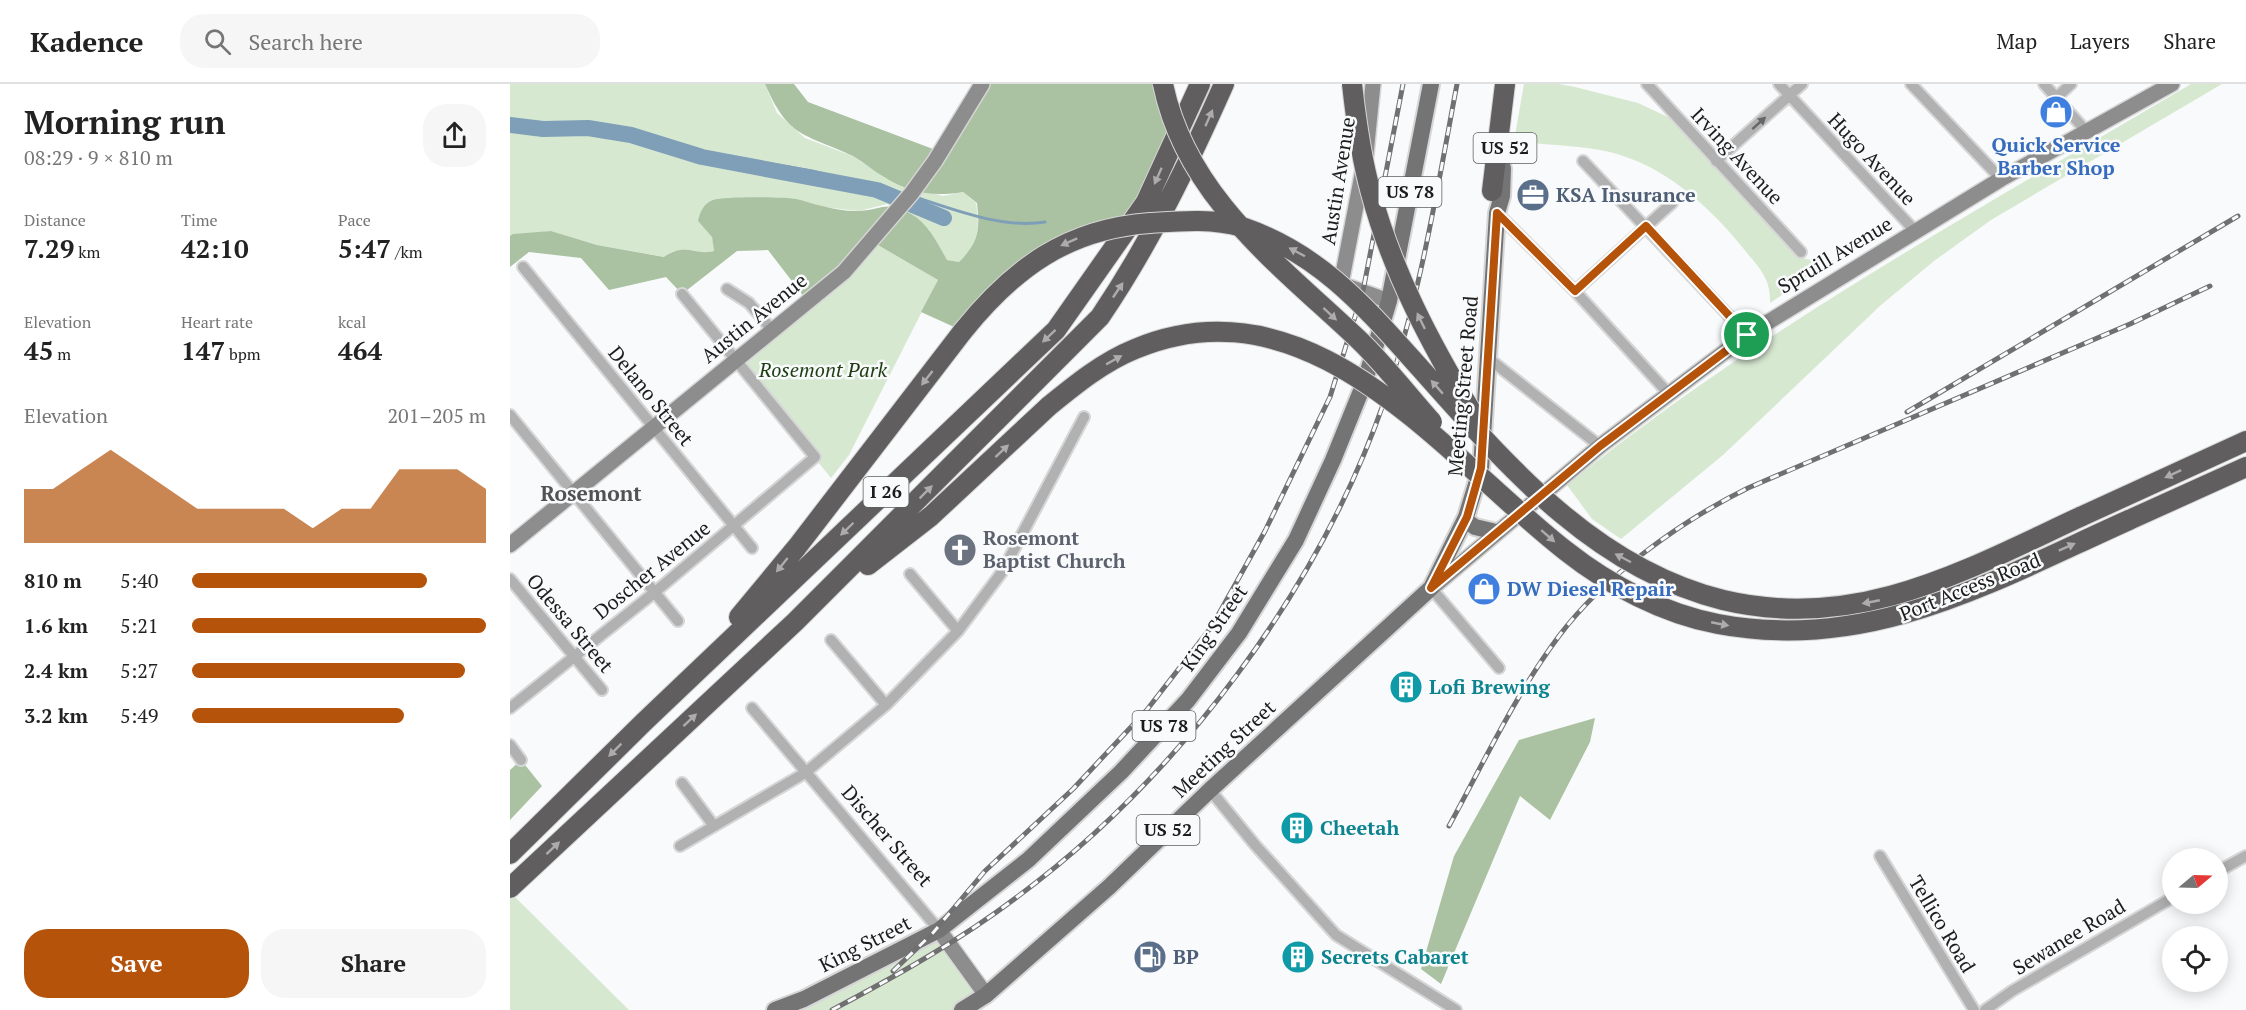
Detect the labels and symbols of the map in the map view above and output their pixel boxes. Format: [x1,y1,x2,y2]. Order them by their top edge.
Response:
shop icon: Quick Service Barber Shop [2038,94,2074,130]
street label: Irving Avenue [1685,101,1789,210]
street label: Hugo Avenue [1822,106,1922,211]
one-way arrow [1204,108,1214,126]
street label: Austin Avenue [1314,115,1361,247]
one-way arrow [1751,117,1766,130]
place label: Quick Service Barber Shop [1991,131,2121,181]
road number: US 52 [1474,133,1536,163]
one-way arrow [1154,167,1163,184]
road number: US 78 [1378,177,1442,207]
office icon: KSA Insurance [1515,177,1551,213]
place label: KSA Insurance [1556,181,1696,208]
street label: Spruill Avenue [1772,210,1897,299]
one-way arrow [1061,238,1078,247]
one-way arrow [1289,248,1306,257]
street label: Austin Avenue [695,266,812,369]
one-way arrow [1112,282,1123,298]
street label: Meeting Street Road [1441,295,1484,477]
one-way arrow [1322,307,1337,320]
pin [1721,309,1772,360]
one-way arrow [1417,312,1426,329]
one-way arrow [1042,329,1057,343]
street label: Delano Street [603,340,700,452]
one-way arrow [1106,355,1123,365]
park label: Rosemont Park [758,356,887,383]
one-way arrow [922,370,934,385]
one-way arrow [1431,380,1444,395]
one-way arrow [994,444,1008,458]
one-way arrow [2165,469,2182,478]
road number: I 26 [864,477,908,507]
district label: Rosemont [540,479,642,507]
one-way arrow [919,485,933,499]
street label: Doscher Avenue [588,514,716,625]
one-way arrow [841,521,855,535]
place label: Rosemont Baptist Church [983,524,1126,574]
one-way arrow [1540,529,1555,542]
church icon: Rosemont Baptist Church [942,532,978,568]
one-way arrow [2059,543,2076,552]
street label: Port Access Road [1895,546,2044,627]
one-way arrow [1614,553,1631,563]
one-way arrow [776,557,789,573]
street label: Odessa Street [521,567,620,678]
shop icon: DW Diesel Repair [1466,571,1502,607]
place label: DW Diesel Repair [1507,575,1674,602]
street label: King Street [1174,579,1254,676]
one-way arrow [1861,598,1880,607]
one-way arrow [1711,620,1730,629]
building icon: Lofi Brewing [1388,669,1424,705]
place label: Lofi Brewing [1429,673,1550,700]
street label: Meeting Street [1166,694,1281,803]
road number: US 78 [1132,711,1196,741]
one-way arrow [682,714,697,727]
one-way arrow [609,743,623,757]
street label: Discher Street [836,779,939,892]
building icon: Cheetah [1279,810,1315,846]
place label: Cheetah [1320,814,1399,841]
road number: US 52 [1136,815,1200,845]
one-way arrow [545,841,560,855]
north arrow [2162,848,2228,914]
street label: Tellico Road [1903,870,1982,977]
street label: Sewanee Road [2007,892,2130,981]
street label: King Street [814,909,916,978]
fuel station icon: BP [1132,939,1168,975]
building icon: Secrets Cabaret [1280,939,1316,975]
place label: BP [1173,943,1199,970]
place label: Secrets Cabaret [1321,943,1469,970]

